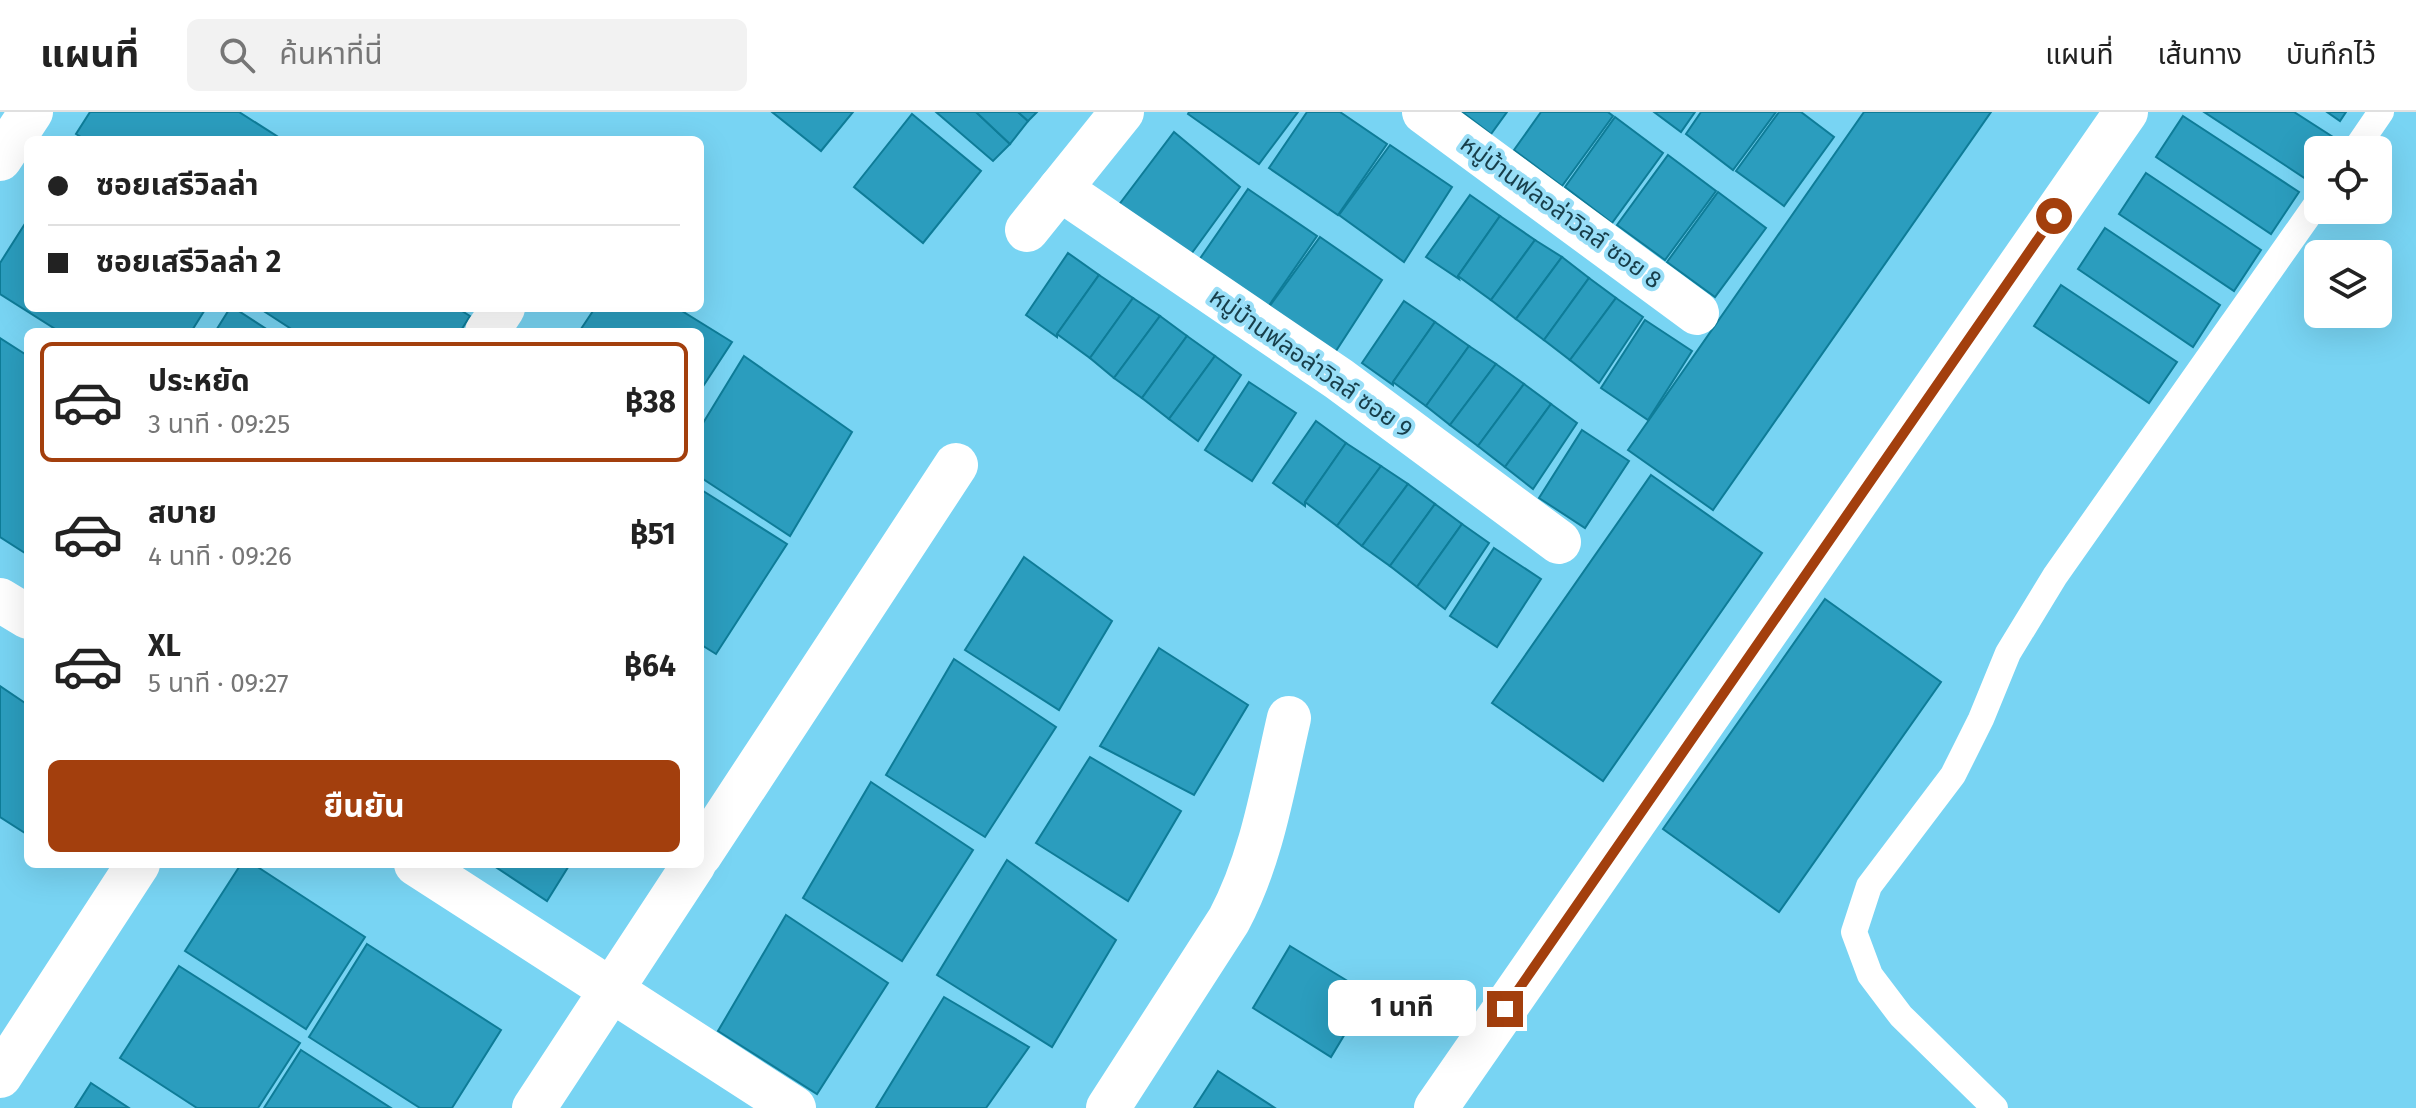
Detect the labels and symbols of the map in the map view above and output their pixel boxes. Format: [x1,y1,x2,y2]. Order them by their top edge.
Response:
street label: หมู่บ้านฟลอล่าวิลล์ ซอย 8 [1454,130,1667,295]
route start [2036,198,2072,234]
street label: หมู่บ้านฟลอล่าวิลล์ ซอย 9 [1204,282,1418,444]
callout: 1 นาที [1329,981,1477,1037]
route end [1487,991,1523,1027]

